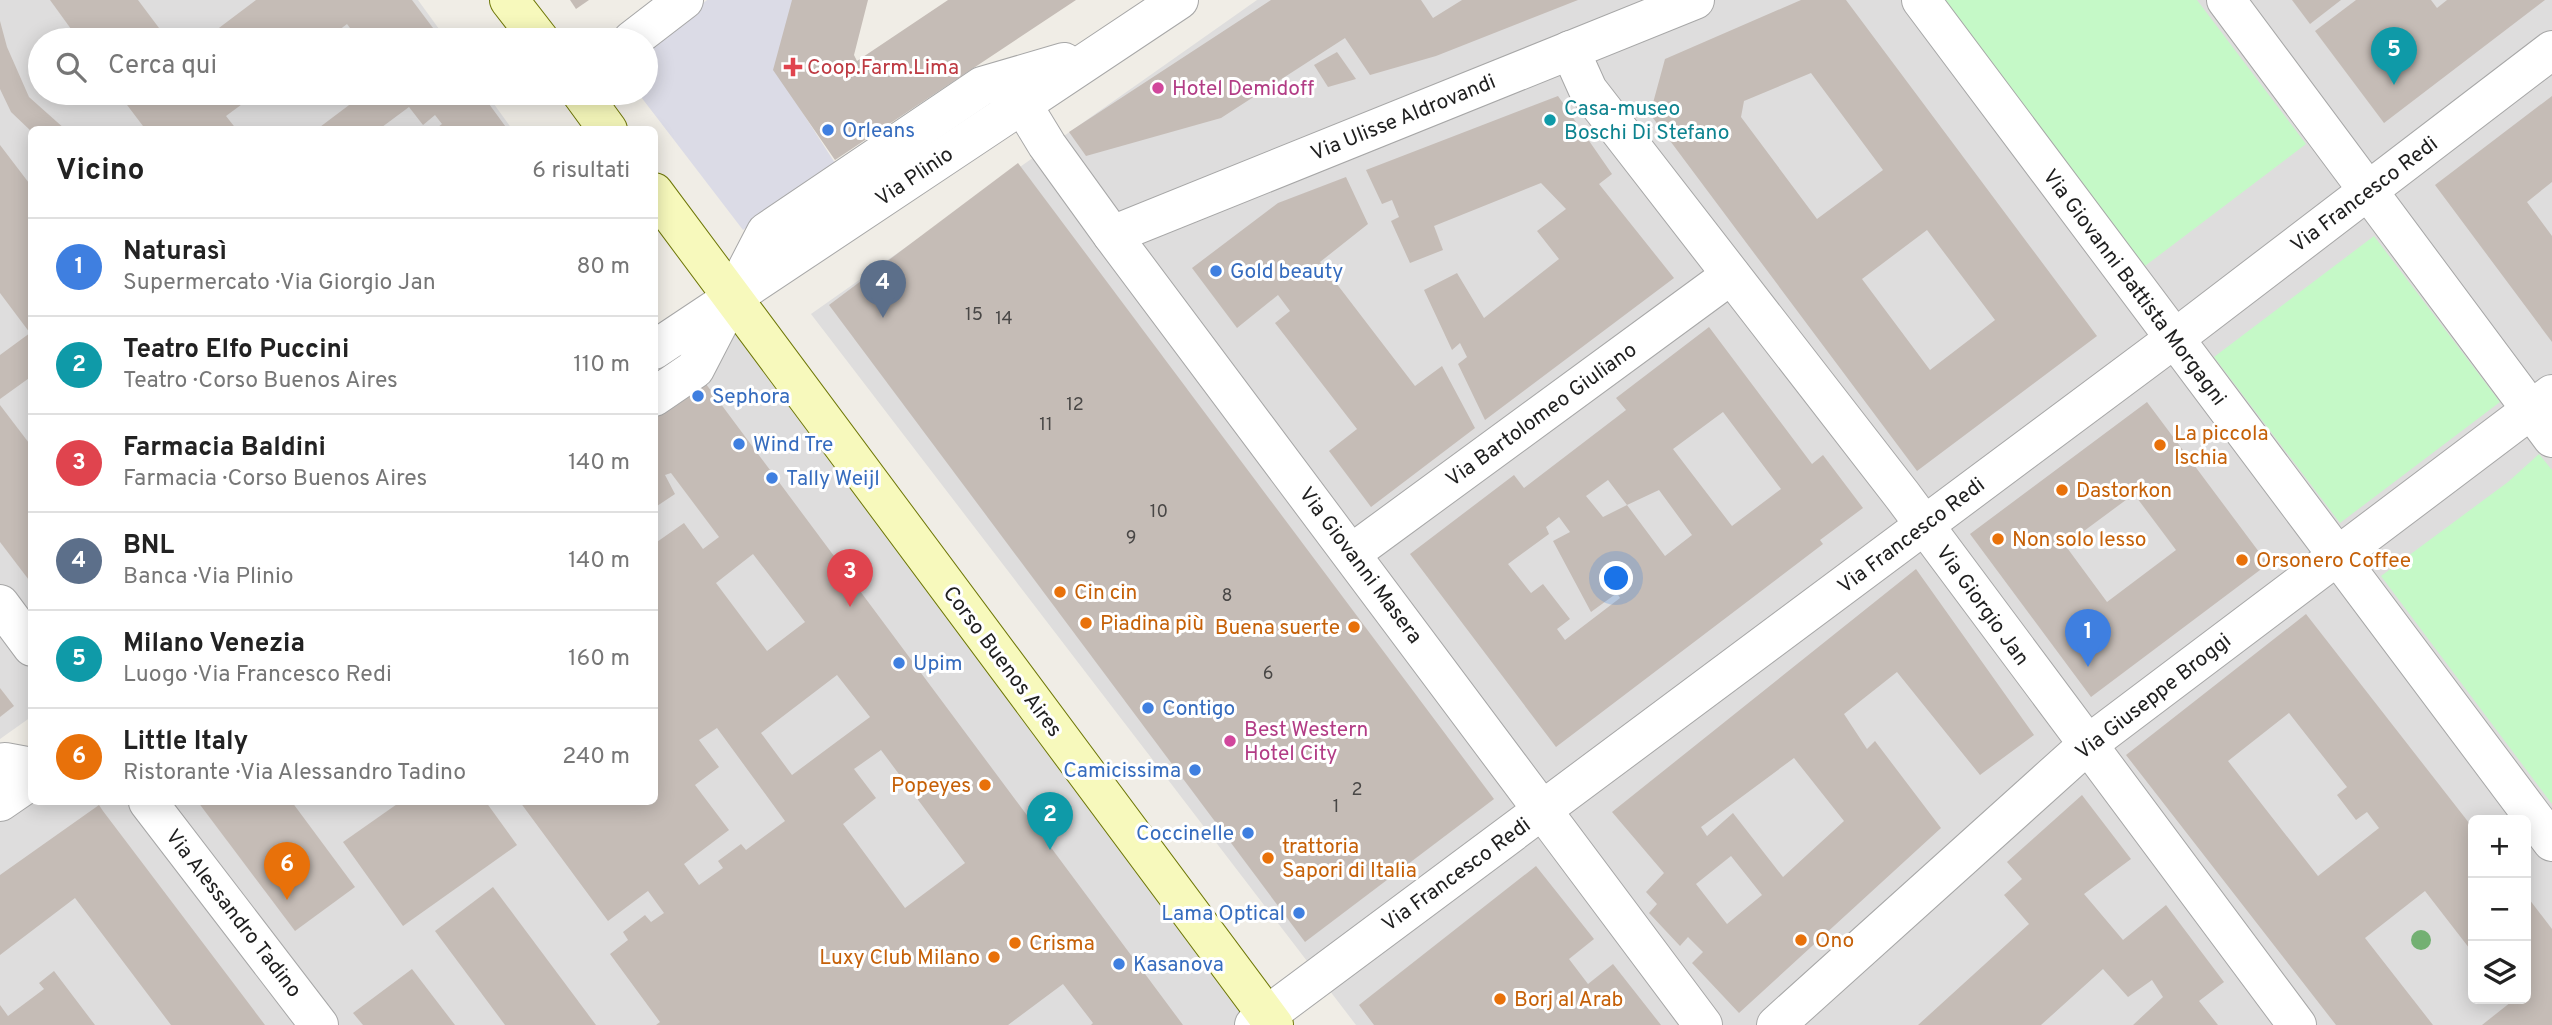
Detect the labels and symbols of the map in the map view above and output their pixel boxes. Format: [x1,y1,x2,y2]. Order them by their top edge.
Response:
pin: 5 [2371,27,2417,85]
place label: Coop.Farm.Lima [807,55,959,82]
marker: Coop.Farm.Lima [785,59,801,75]
street label: Via Ulisse Aldrovandi [1307,69,1500,168]
place label: Hotel Demidoff [1172,76,1314,103]
marker: Hotel Demidoff [1150,80,1166,96]
place label: Casa-museo Boschi Di Stefano [1564,96,1729,147]
marker: Casa-museo Boschi Di Stefano [1542,112,1558,128]
place label: Orleans [842,118,915,145]
marker: Orleans [820,122,836,138]
street label: Via Francesco Redi [2286,131,2444,259]
street label: Via Plinio [871,141,959,213]
street label: Via Giovanni Battista Morgagni [2036,164,2232,412]
place label: Gold beauty [1230,259,1343,286]
pin: 4 [860,260,906,318]
marker: Gold beauty [1208,263,1224,279]
house number: 15 [965,304,983,327]
house number: 14 [995,308,1013,331]
street label: Via Bartolomeo Giuliano [1441,337,1643,494]
place label: Sephora [712,384,790,411]
marker: Sephora [690,388,706,404]
house number: 12 [1066,394,1084,417]
house number: 11 [1039,414,1053,437]
place label: La piccola Ischia [2174,421,2269,472]
place label: Wind Tre [753,432,833,459]
marker: Wind Tre [731,436,747,452]
marker: La piccola Ischia [2152,437,2168,453]
place label: Tally Weijl [786,466,880,493]
marker: Tally Weijl [764,470,780,486]
street label: Via Francesco Redi [1833,472,1991,600]
place label: Dastorkon [2076,478,2172,505]
street label: Via Giovanni Masera [1292,482,1428,650]
marker: Dastorkon [2054,482,2070,498]
house number: 10 [1150,501,1168,524]
house number: 9 [1126,527,1136,550]
place label: Non solo lesso [2012,527,2147,554]
marker: Non solo lesso [1990,531,2006,547]
street label: Via Giorgio Jan [1929,540,2035,671]
place label: Orsonero Coffee [2256,548,2411,575]
pin: 3 [827,549,873,607]
marker: Orsonero Coffee [2234,552,2250,568]
your location [1599,561,1633,595]
place label: Cin cin [1074,580,1137,607]
street label: Corso Buenos Aires [936,581,1067,743]
marker: Cin cin [1052,584,1068,600]
house number: 8 [1222,585,1233,608]
pin: 1 [2065,609,2111,667]
place label: Piadina più [1100,611,1204,638]
marker: Piadina più [1078,615,1094,631]
place label: Buena suerte [1215,615,1340,642]
marker: Buena suerte [1346,619,1362,635]
street label: Via Giuseppe Broggi [2071,628,2237,766]
place label: Upim [913,651,962,678]
marker: Upim [891,655,907,671]
house number: 6 [1263,663,1273,686]
place label: Contigo [1162,696,1235,723]
marker: Contigo [1140,700,1156,716]
place label: Best Western Hotel City [1244,717,1368,768]
marker: Best Western Hotel City [1222,733,1238,749]
place label: Camicissima [1063,758,1181,785]
marker: Camicissima [1187,762,1203,778]
place label: Popeyes [891,773,971,800]
marker: Popeyes [977,777,993,793]
house number: 2 [1351,779,1363,802]
pin: 2 [1027,792,1073,850]
house number: 1 [1333,796,1339,819]
street label: Via Francesco Redi [1377,812,1537,938]
place label: Coccinelle [1136,821,1234,848]
street label: Via Alessandro Tadino [159,824,307,1004]
marker: Coccinelle [1240,825,1256,841]
place label: trattoria Sapori di Italia [1282,834,1417,885]
pin: 6 [264,842,310,900]
marker: trattoria Sapori di Italia [1260,850,1276,866]
place label: Lama Optical [1161,901,1285,928]
marker: Lama Optical [1291,905,1307,921]
place label: Ono [1815,928,1854,955]
place label: Crisma [1029,931,1095,958]
marker: Ono [1793,932,1809,948]
marker: Crisma [1007,935,1023,951]
place label: Luxy Club Milano [819,945,980,972]
marker: Luxy Club Milano [986,949,1002,965]
place label: Kasanova [1133,952,1224,979]
marker: Kasanova [1111,956,1127,972]
place label: Borj al Arab [1514,987,1623,1014]
marker: Borj al Arab [1492,991,1508,1007]

